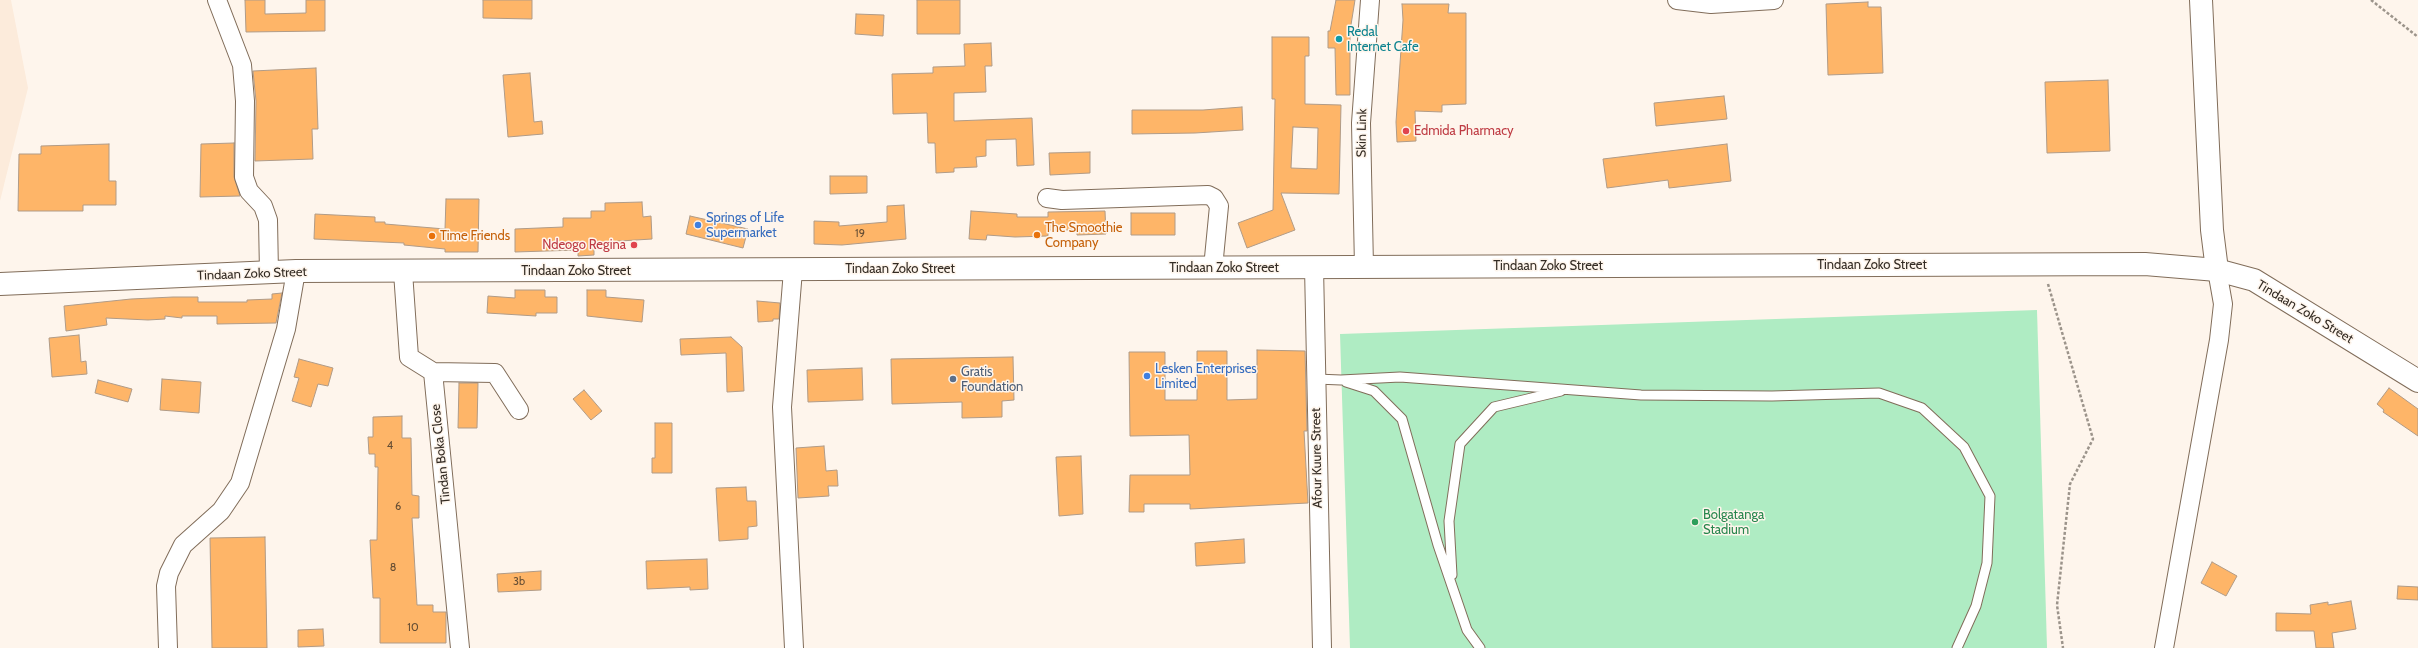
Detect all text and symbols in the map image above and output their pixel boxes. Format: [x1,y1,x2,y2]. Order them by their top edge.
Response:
place label: Redal Internet Cafe [1347,24,1419,55]
marker: Redal Internet Cafe [1334,34,1344,44]
street label: Skin Link [1354,109,1370,157]
place label: Edmida Pharmacy [1414,123,1514,139]
marker: Edmida Pharmacy [1401,126,1411,136]
place label: Springs of Life Supermarket [706,210,784,241]
marker: Springs of Life Supermarket [693,220,703,230]
place label: The Smoothie Company [1045,220,1122,251]
house number: 19 [855,227,865,241]
place label: Time Friends [440,228,510,244]
marker: The Smoothie Company [1032,230,1042,240]
marker: Time Friends [427,231,437,241]
place label: Ndeogo Regina [542,237,626,253]
marker: Ndeogo Regina [629,240,639,250]
street label: Tindaan Zoko Street [1817,257,1927,273]
street label: Tindaan Zoko Street [1493,258,1603,274]
street label: Tindaan Zoko Street [1169,260,1279,276]
street label: Tindaan Zoko Street [845,261,955,277]
street label: Tindaan Zoko Street [521,263,631,279]
street label: Tindaan Zoko Street [197,264,307,284]
street label: Tindaan Zoko Street [2254,277,2356,347]
place label: Lesken Enterprises Limited [1155,361,1257,392]
place label: Gratis Foundation [961,364,1023,395]
marker: Lesken Enterprises Limited [1142,371,1152,381]
marker: Gratis Foundation [948,374,958,384]
street label: Tindan Boka Close [428,403,454,505]
street label: Afour Kuure Street [1308,408,1326,508]
house number: 4 [387,439,393,453]
house number: 6 [395,500,401,514]
place label: Bolgatanga Stadium [1703,507,1764,538]
marker: Bolgatanga Stadium [1690,517,1700,527]
house number: 8 [390,561,396,575]
house number: 3b [513,575,525,589]
house number: 10 [407,621,419,635]

